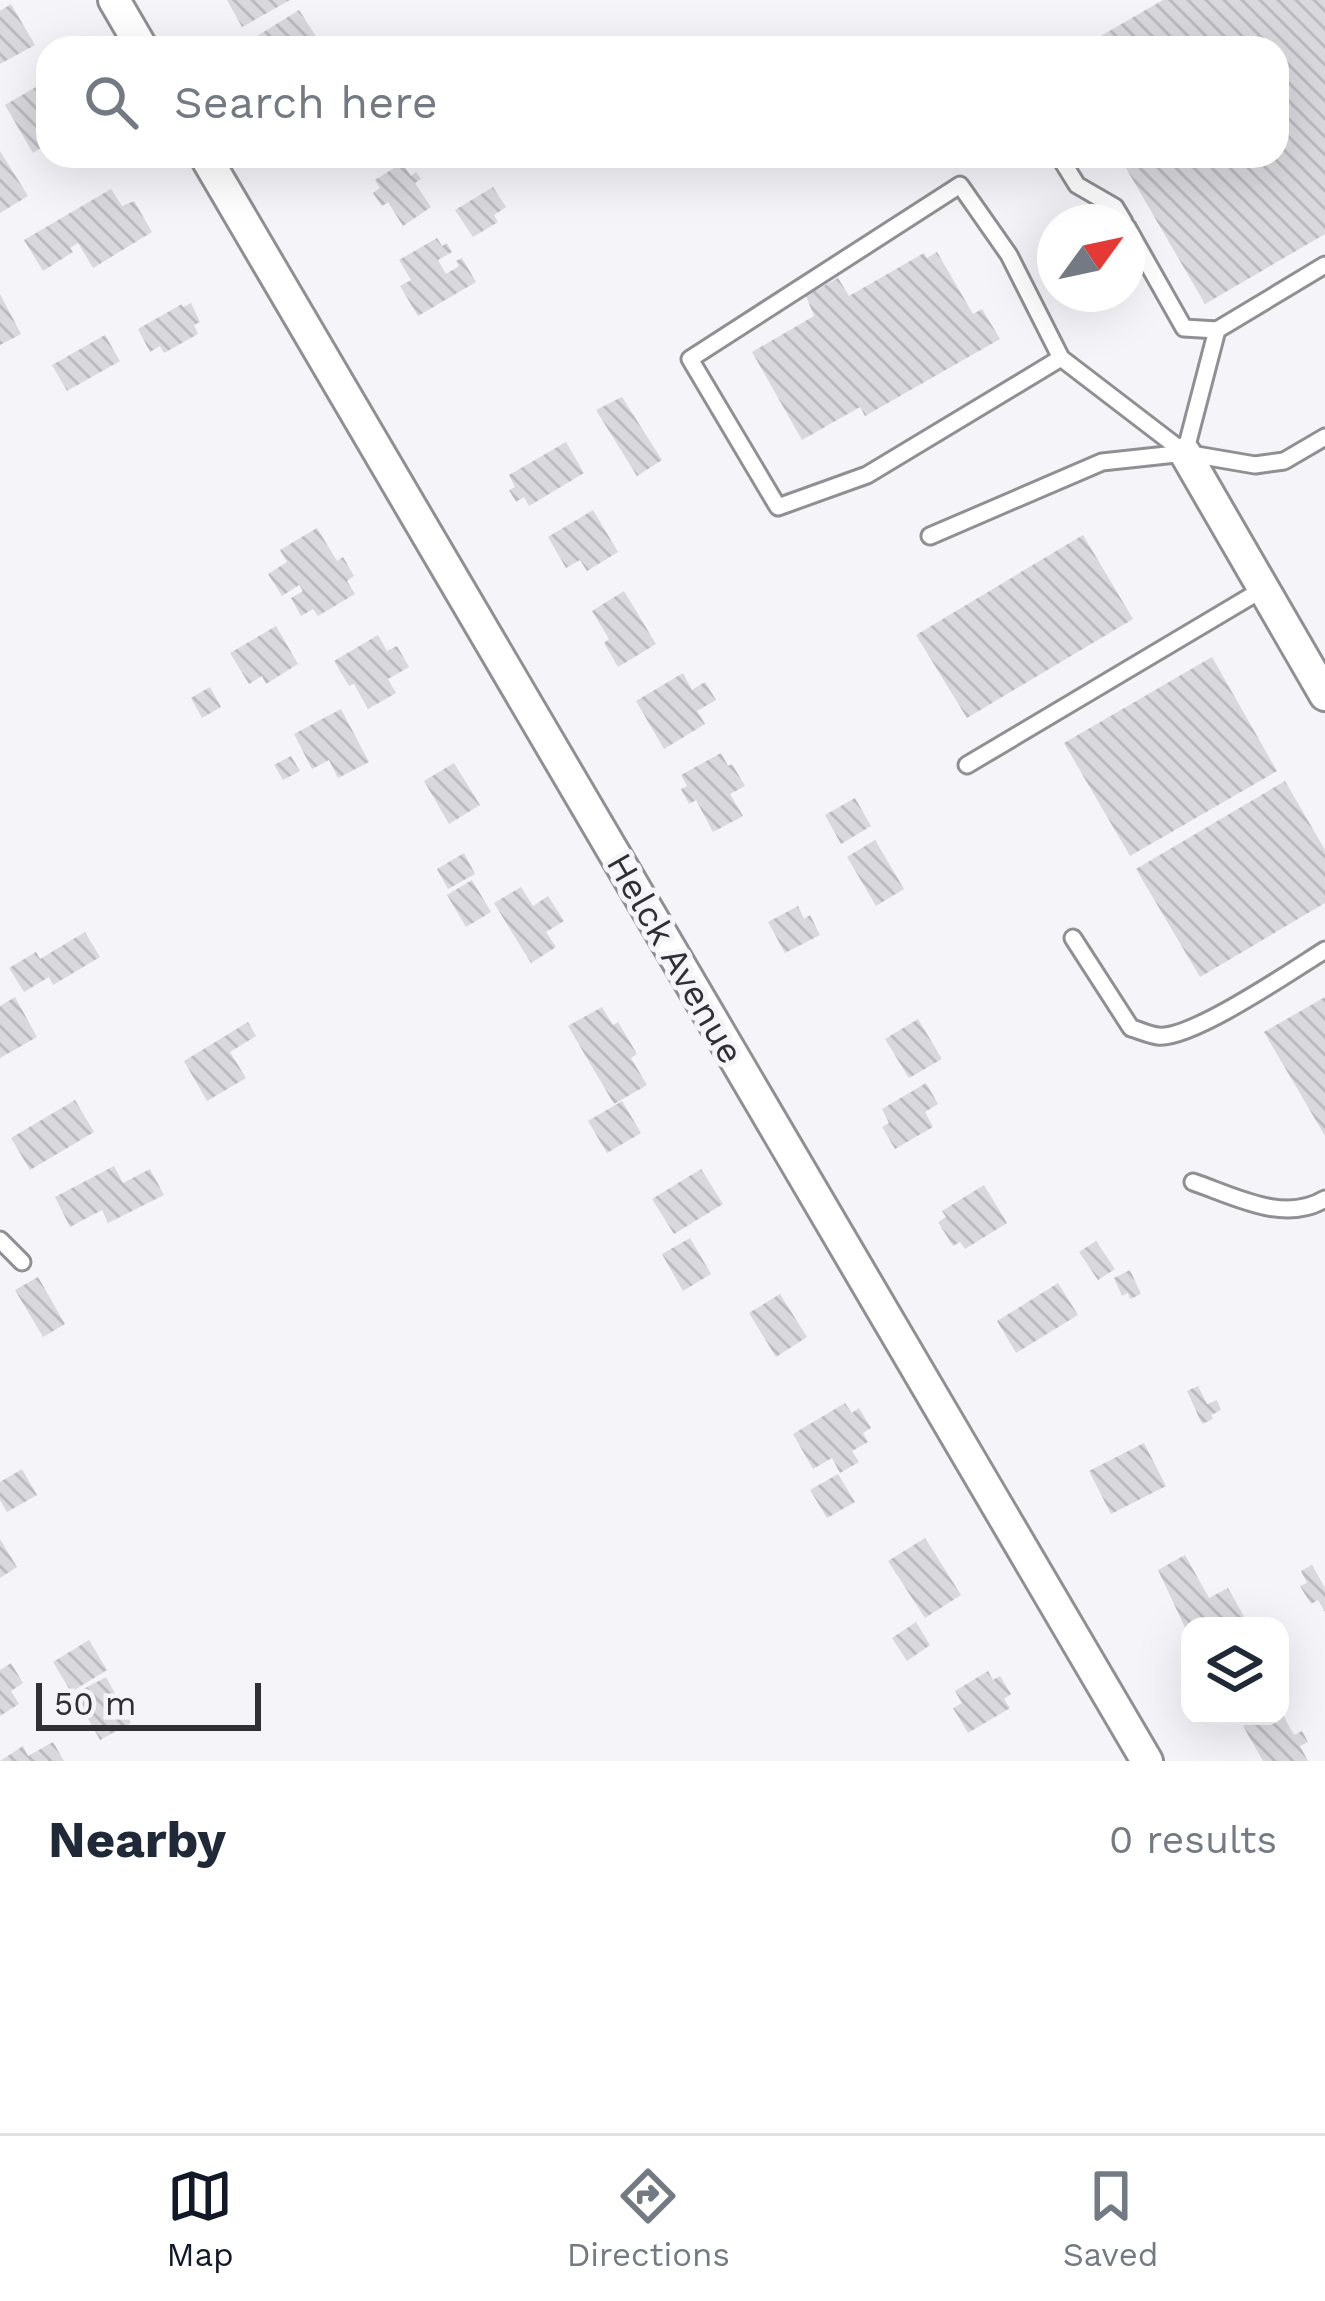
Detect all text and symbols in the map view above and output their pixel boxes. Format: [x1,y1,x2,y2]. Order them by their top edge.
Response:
search box [36,36,1289,168]
icon: search [78,69,144,135]
text: Search here [174,76,438,129]
north arrow [1037,204,1145,312]
street label: Helck Avenue [598,846,752,1071]
map controls [1181,1617,1289,1725]
button: layers [1181,1617,1289,1725]
scale bar [36,1677,261,1730]
text: 50 m [54,1684,136,1723]
text: Nearby [48,1810,226,1869]
text: 0 results [1109,1817,1277,1862]
tab: Map [166,2163,234,2274]
tab: Directions [567,2163,730,2274]
tab: Saved [1063,2163,1159,2274]

